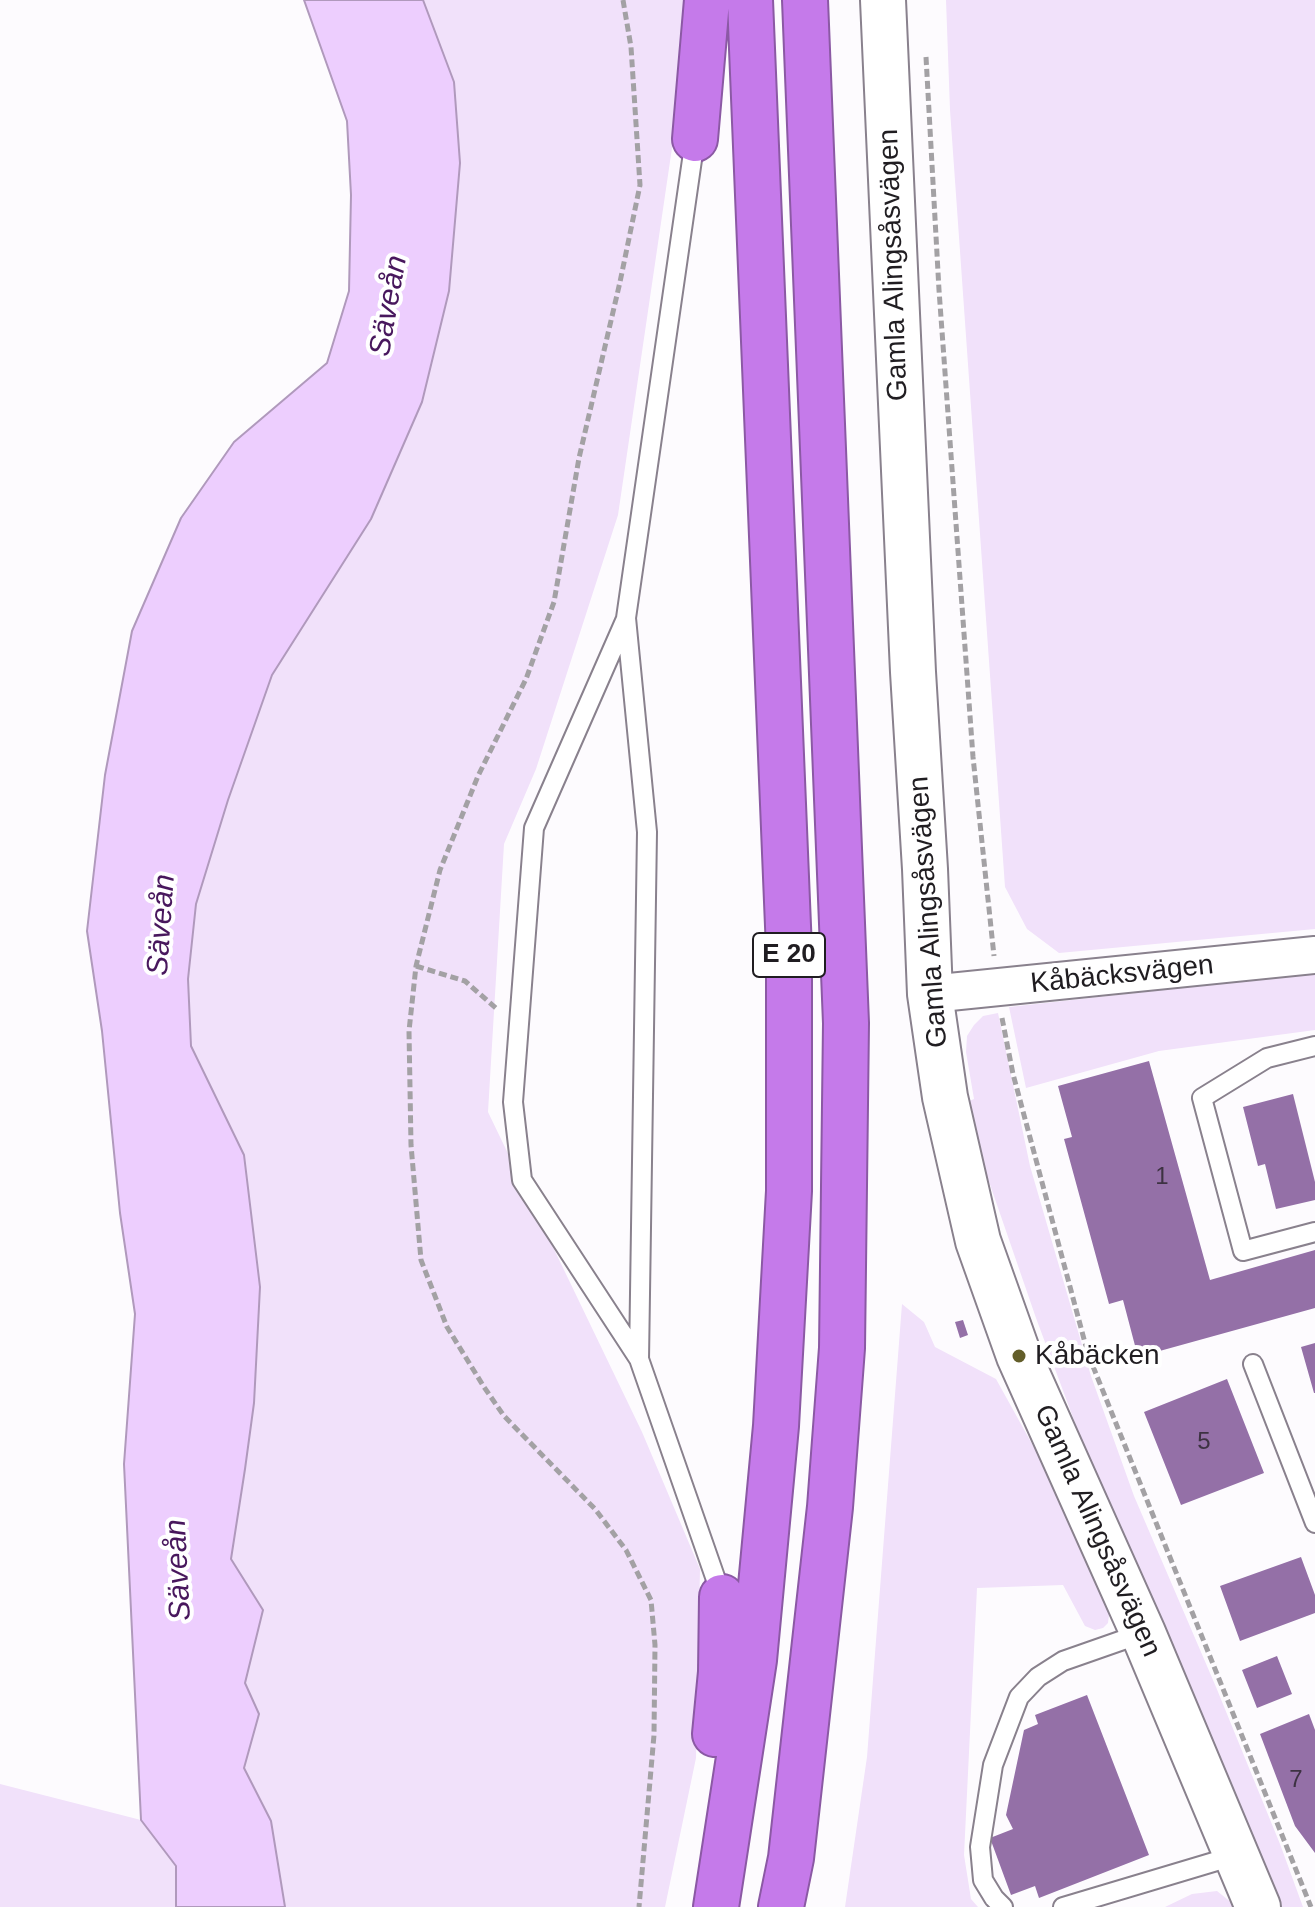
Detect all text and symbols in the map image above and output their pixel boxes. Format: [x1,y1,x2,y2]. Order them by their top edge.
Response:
street label: Gamla Alingsåsvägen [872,128,916,402]
water label: Säveån [362,253,416,359]
street label: Gamla Alingsåsvägen [903,775,955,1049]
water label: Säveån [140,873,184,977]
road number: E 20 [753,933,825,977]
street label: Kåbäcksvägen [1029,949,1215,1001]
house number: 1 [1155,1163,1169,1191]
place label: Kåbäcken [1035,1339,1160,1373]
marker: Kåbäcken [1010,1347,1028,1365]
street label: Gamla Alingsåsvägen [1026,1400,1168,1662]
house number: 5 [1197,1428,1211,1456]
water label: Säveån [158,1518,200,1622]
house number: 7 [1289,1766,1303,1794]

